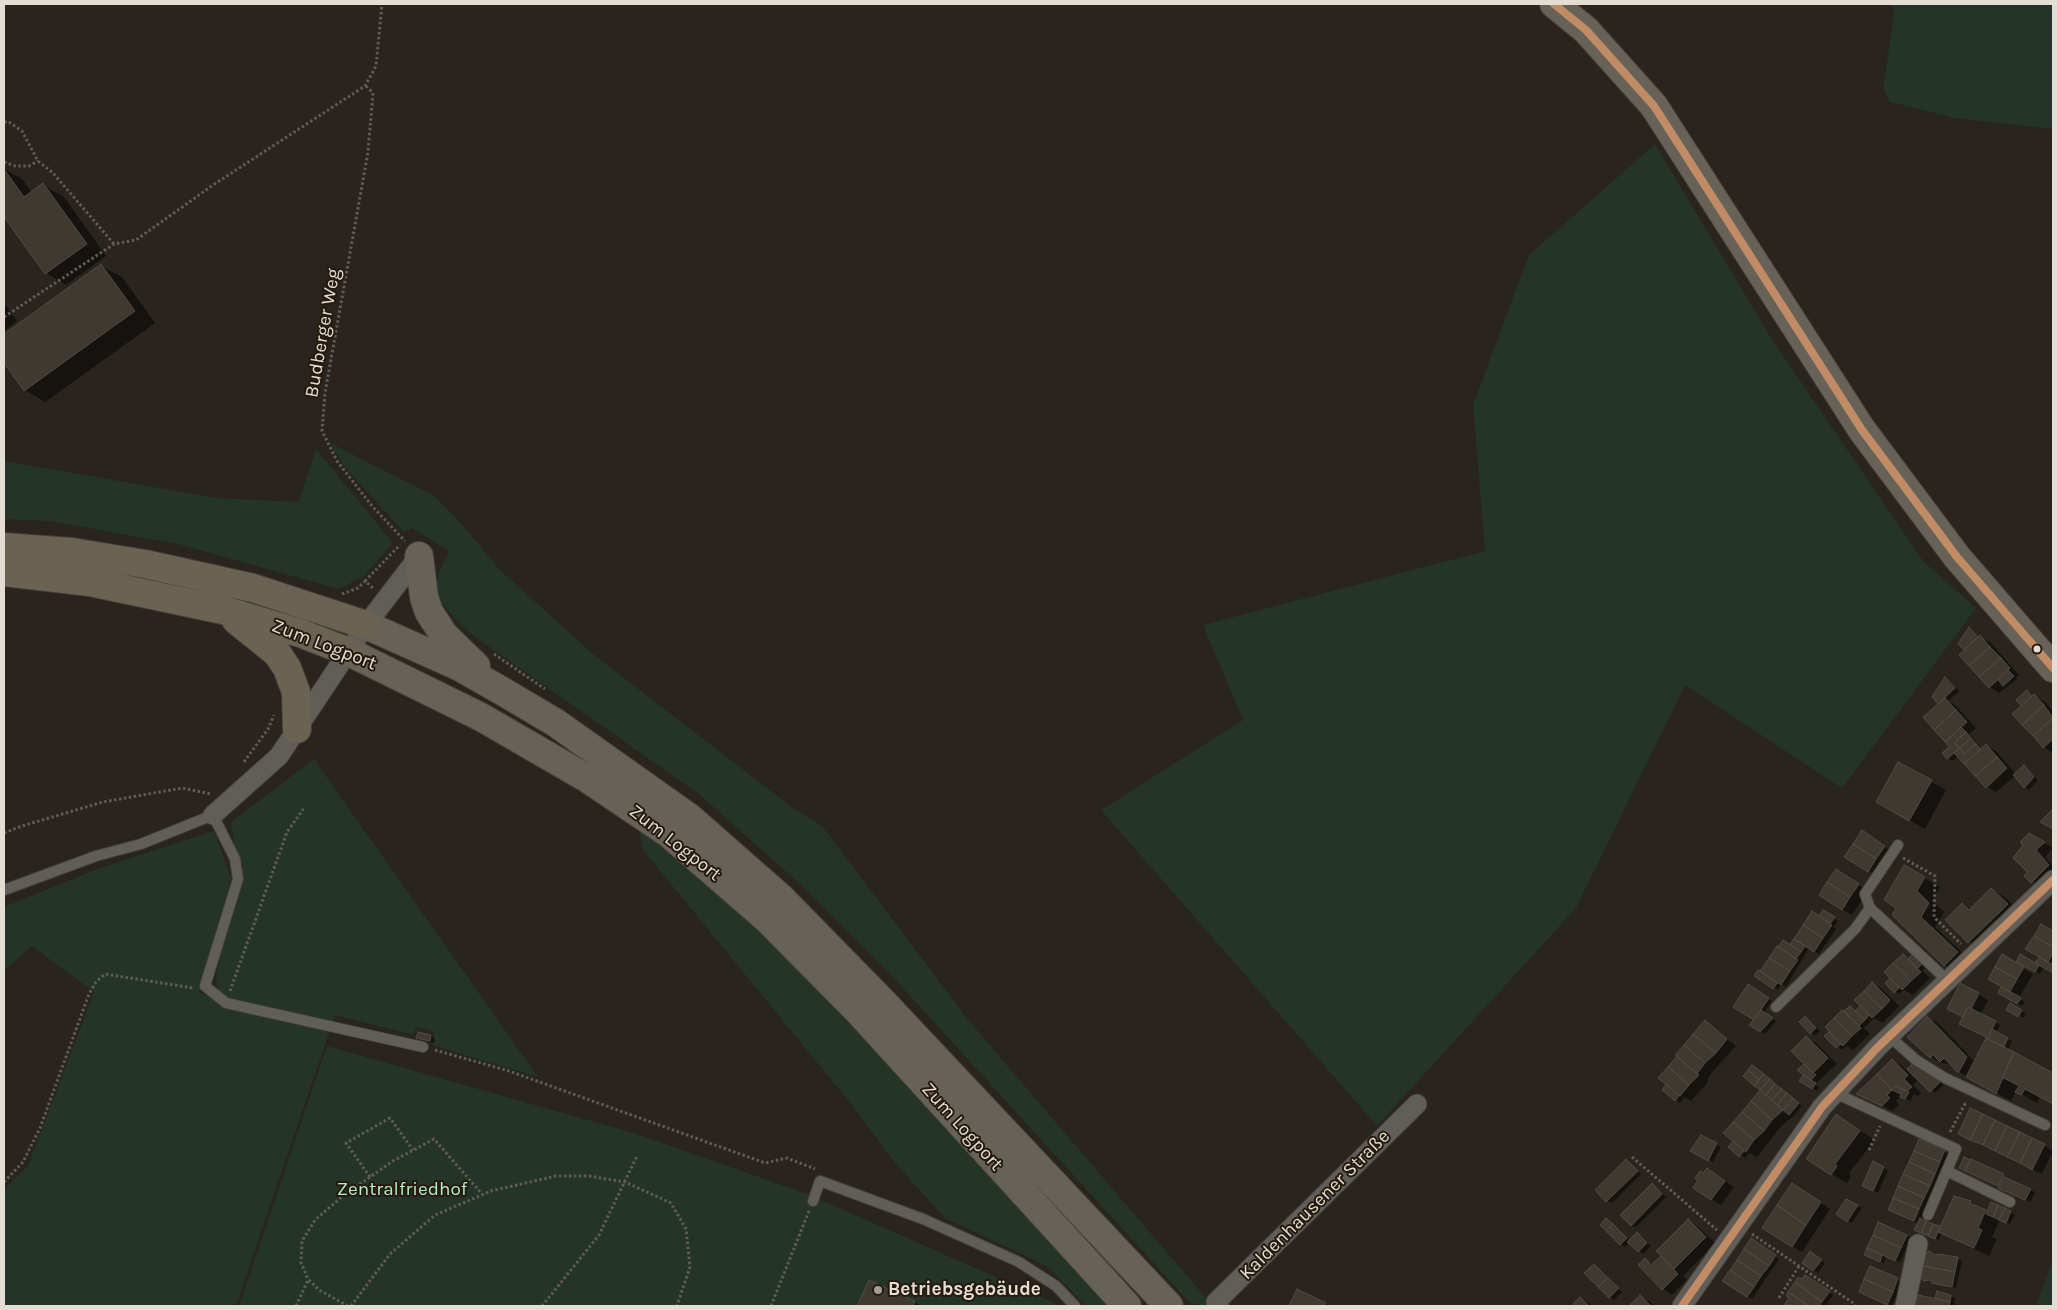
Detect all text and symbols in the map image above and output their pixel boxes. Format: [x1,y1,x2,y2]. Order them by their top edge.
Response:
street label: Budberger Weg [300,267,346,399]
street label: Zum Logport [268,615,380,675]
unlabelled marker [2032,644,2042,654]
street label: Zum Logport [624,800,726,886]
street label: Zum Logport [917,1078,1007,1176]
street label: Kaldenhausener Straße [1235,1125,1395,1285]
park label: Zentralfriedhof [337,1179,467,1201]
place label: Betriebsgebäude [888,1279,1041,1301]
marker: Betriebsgebäude [872,1284,884,1296]

